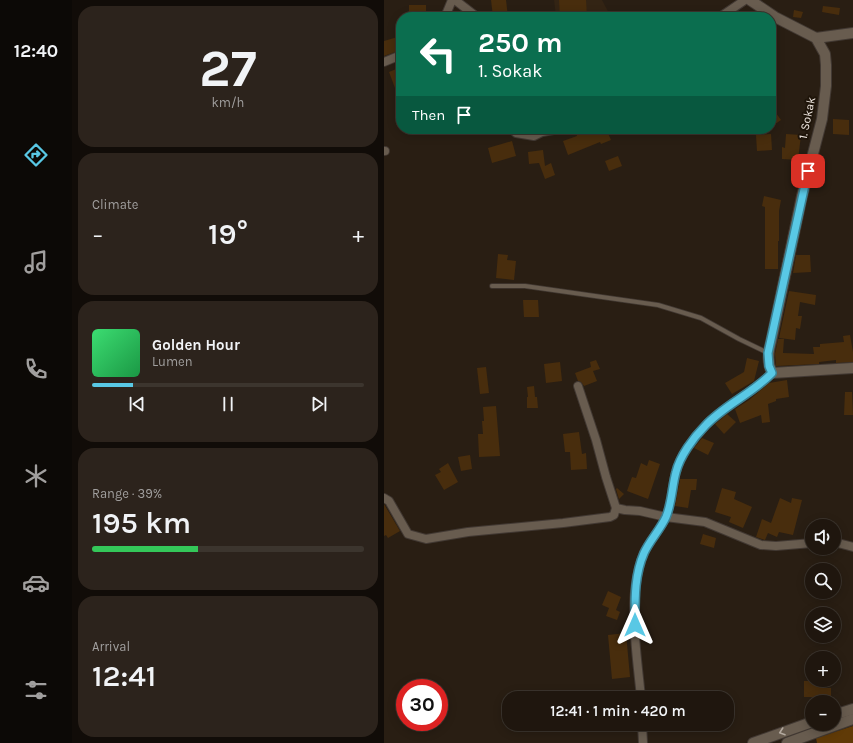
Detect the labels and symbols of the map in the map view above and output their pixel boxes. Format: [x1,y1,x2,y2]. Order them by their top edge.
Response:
street label: 1. Sokak [796,95,818,140]
pin [791,154,825,188]
position arrow [614,604,656,646]
speed limit sign: 30 [396,679,448,731]
one-way arrow [779,727,786,736]

